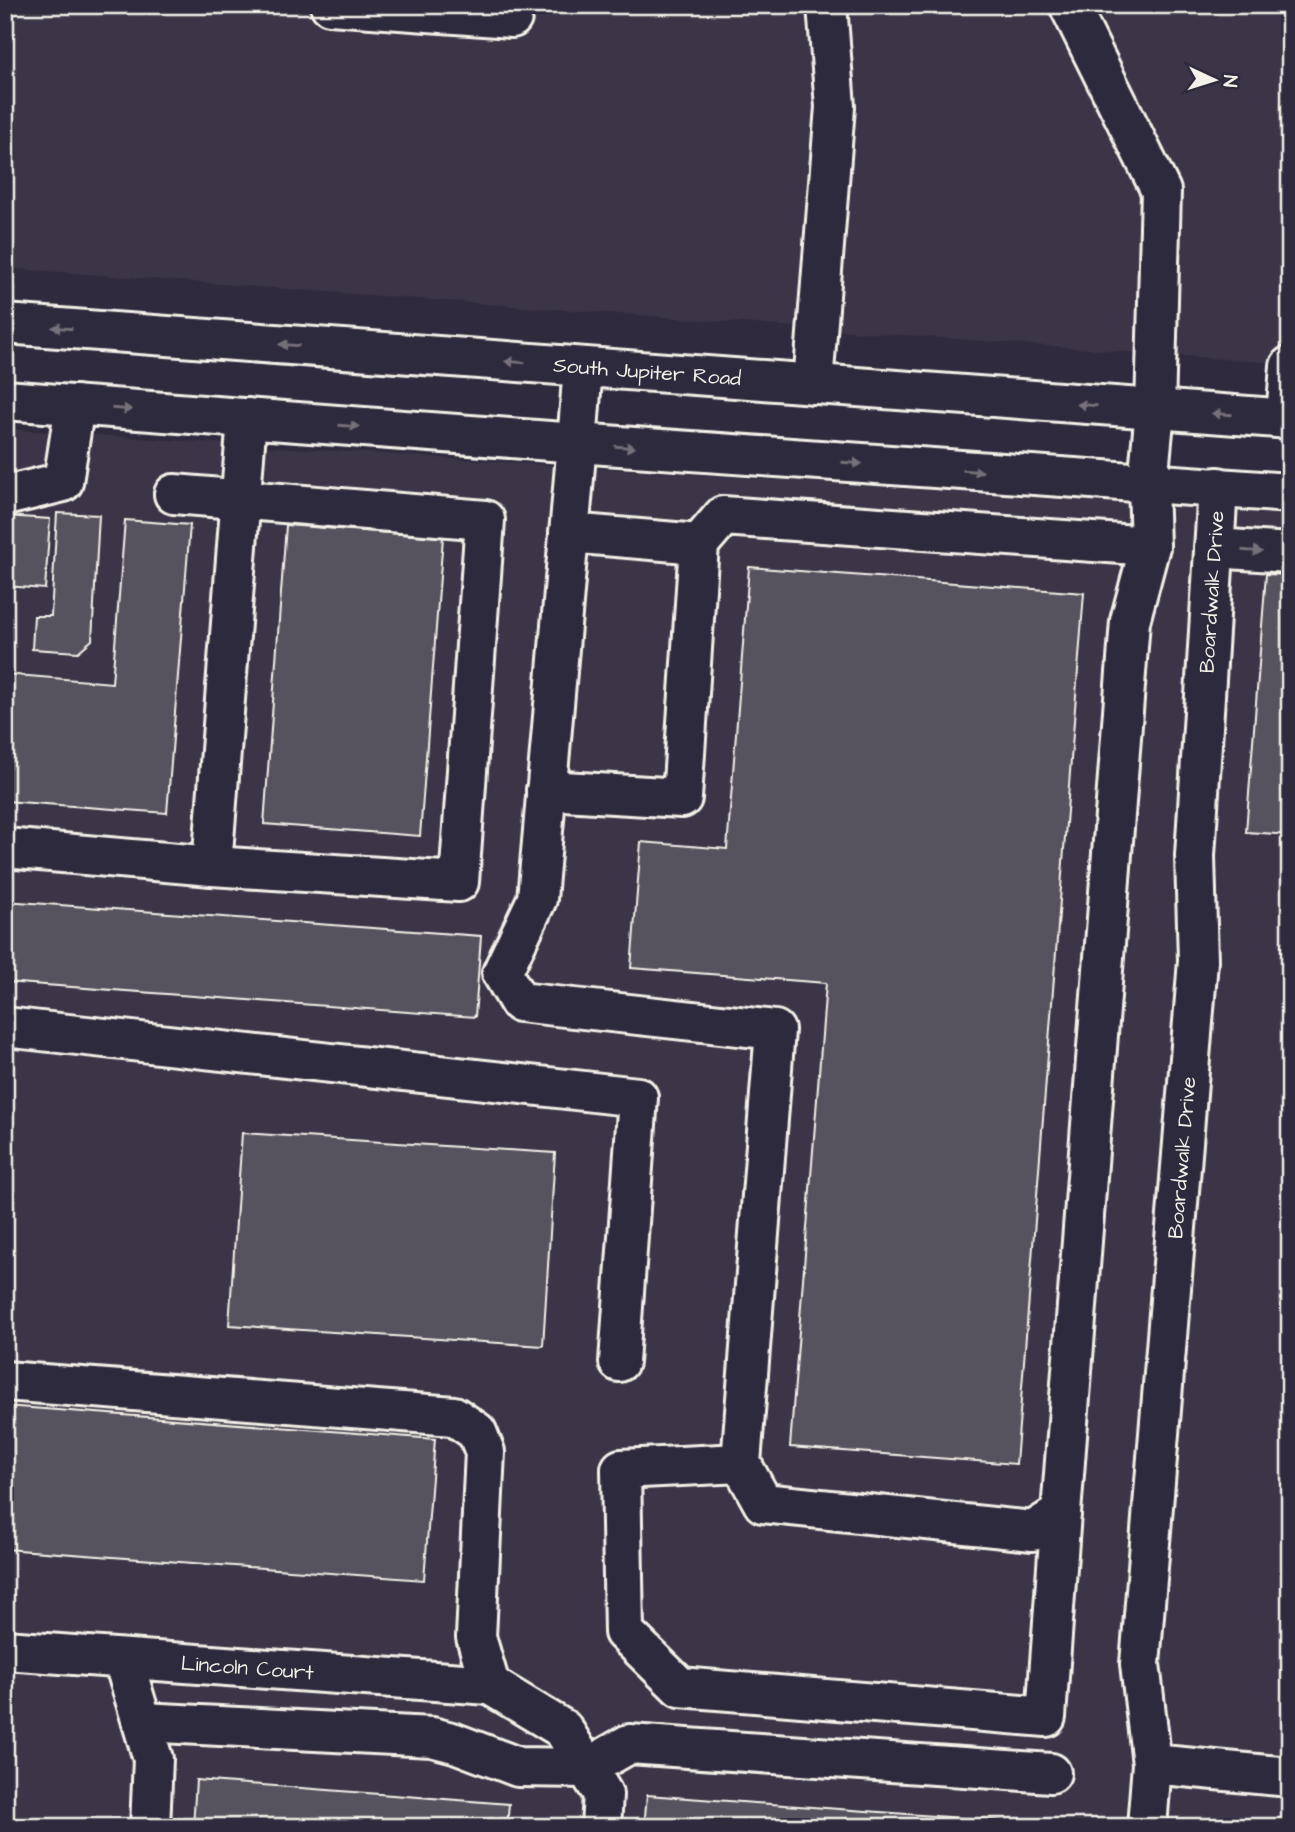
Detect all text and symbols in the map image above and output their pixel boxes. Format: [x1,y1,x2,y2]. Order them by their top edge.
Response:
north arrow [1180,46,1250,116]
text: N [1216,74,1243,88]
one-way arrow [50,322,72,333]
one-way arrow [277,339,299,350]
street label: South Jupiter Road [552,350,742,393]
one-way arrow [504,356,526,367]
one-way arrow [1076,399,1098,410]
one-way arrow [111,404,133,415]
one-way arrow [1211,409,1233,420]
one-way arrow [338,421,360,432]
one-way arrow [614,441,636,452]
one-way arrow [841,457,863,468]
one-way arrow [962,466,984,477]
street label: Boardwalk Drive [1192,510,1231,674]
one-way arrow [1241,545,1263,556]
street label: Boardwalk Drive [1161,1075,1203,1240]
street label: Lincoln Court [180,1648,315,1687]

